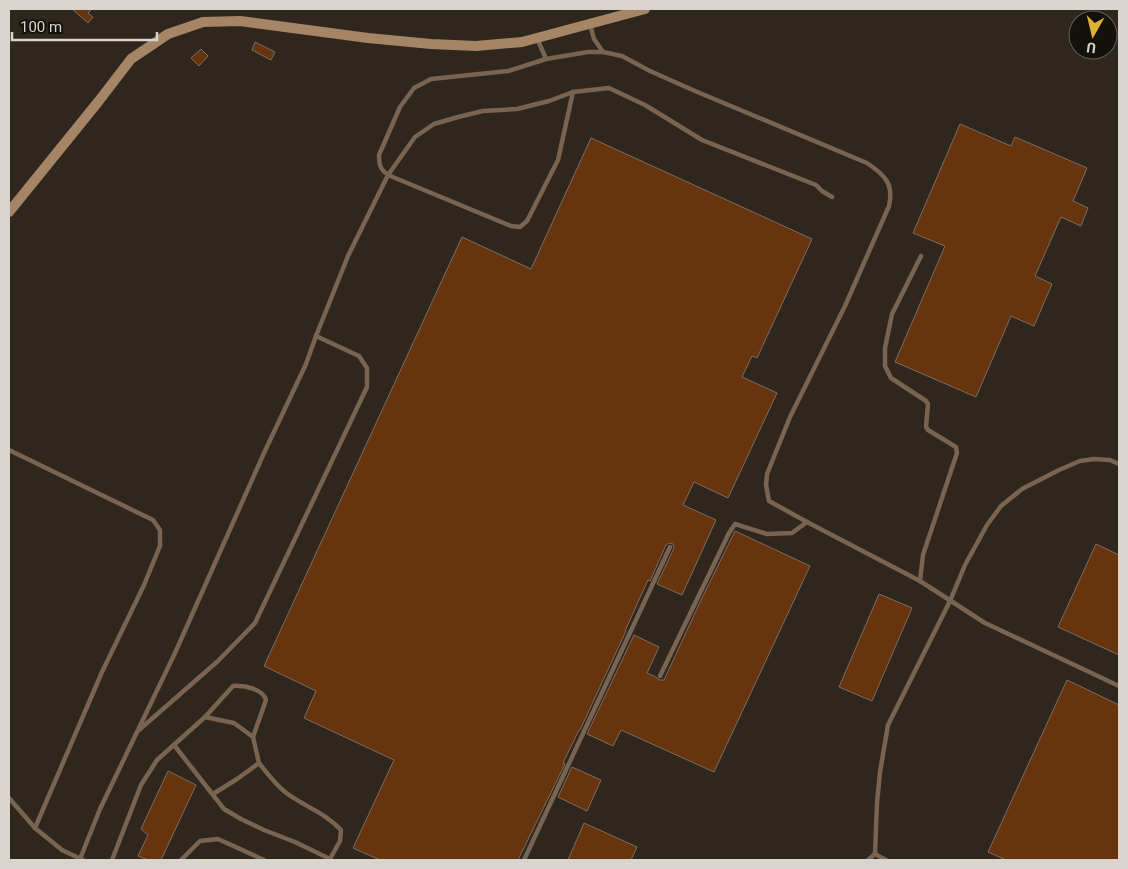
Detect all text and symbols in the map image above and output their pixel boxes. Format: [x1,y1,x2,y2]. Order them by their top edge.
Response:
scale bar [12,10,158,42]
north arrow [1068,10,1118,60]
text: 100 m [20,18,62,36]
text: U [1086,39,1097,56]

